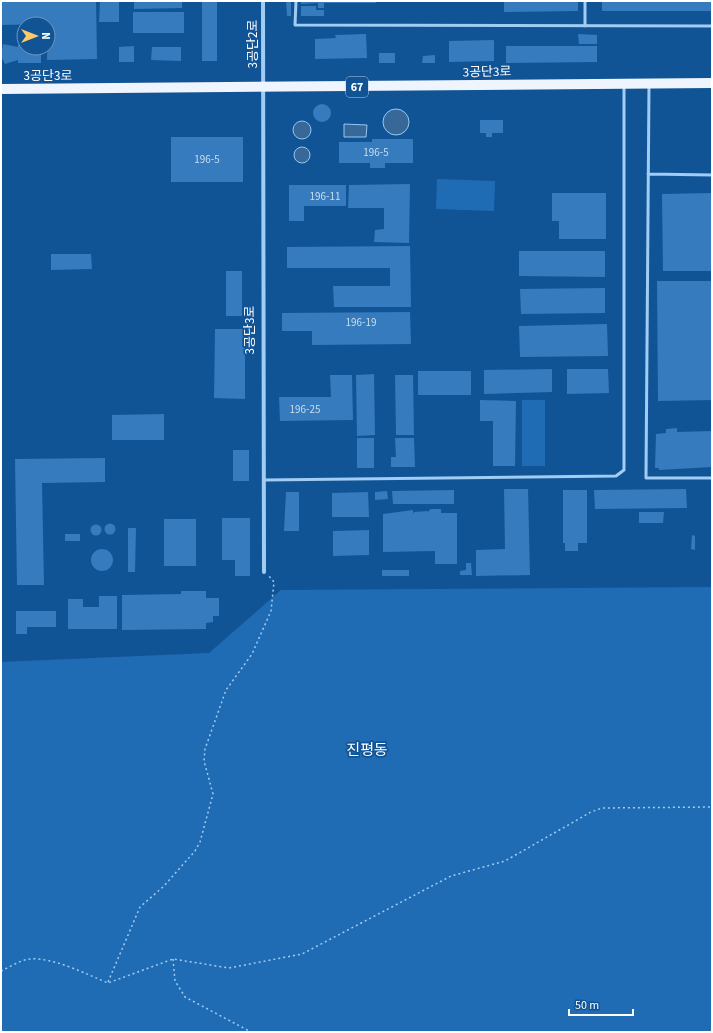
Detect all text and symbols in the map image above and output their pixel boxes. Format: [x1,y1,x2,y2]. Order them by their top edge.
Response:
north arrow [16,16,56,56]
street label: 3공단2로 [244,20,262,68]
text: N [38,32,53,40]
street label: 3공단3로 [462,63,512,81]
street label: 3공단3로 [24,67,72,85]
road number: 67 [346,77,368,97]
house number: 196-5 [363,145,389,160]
house number: 196-5 [194,152,220,167]
house number: 196-11 [310,189,340,204]
street label: 3공단3로 [241,306,259,354]
house number: 196-19 [346,315,376,330]
house number: 196-25 [290,402,320,417]
district label: 진평동 [346,740,388,761]
scale bar [569,991,633,1017]
text: 50 m [575,997,599,1014]

